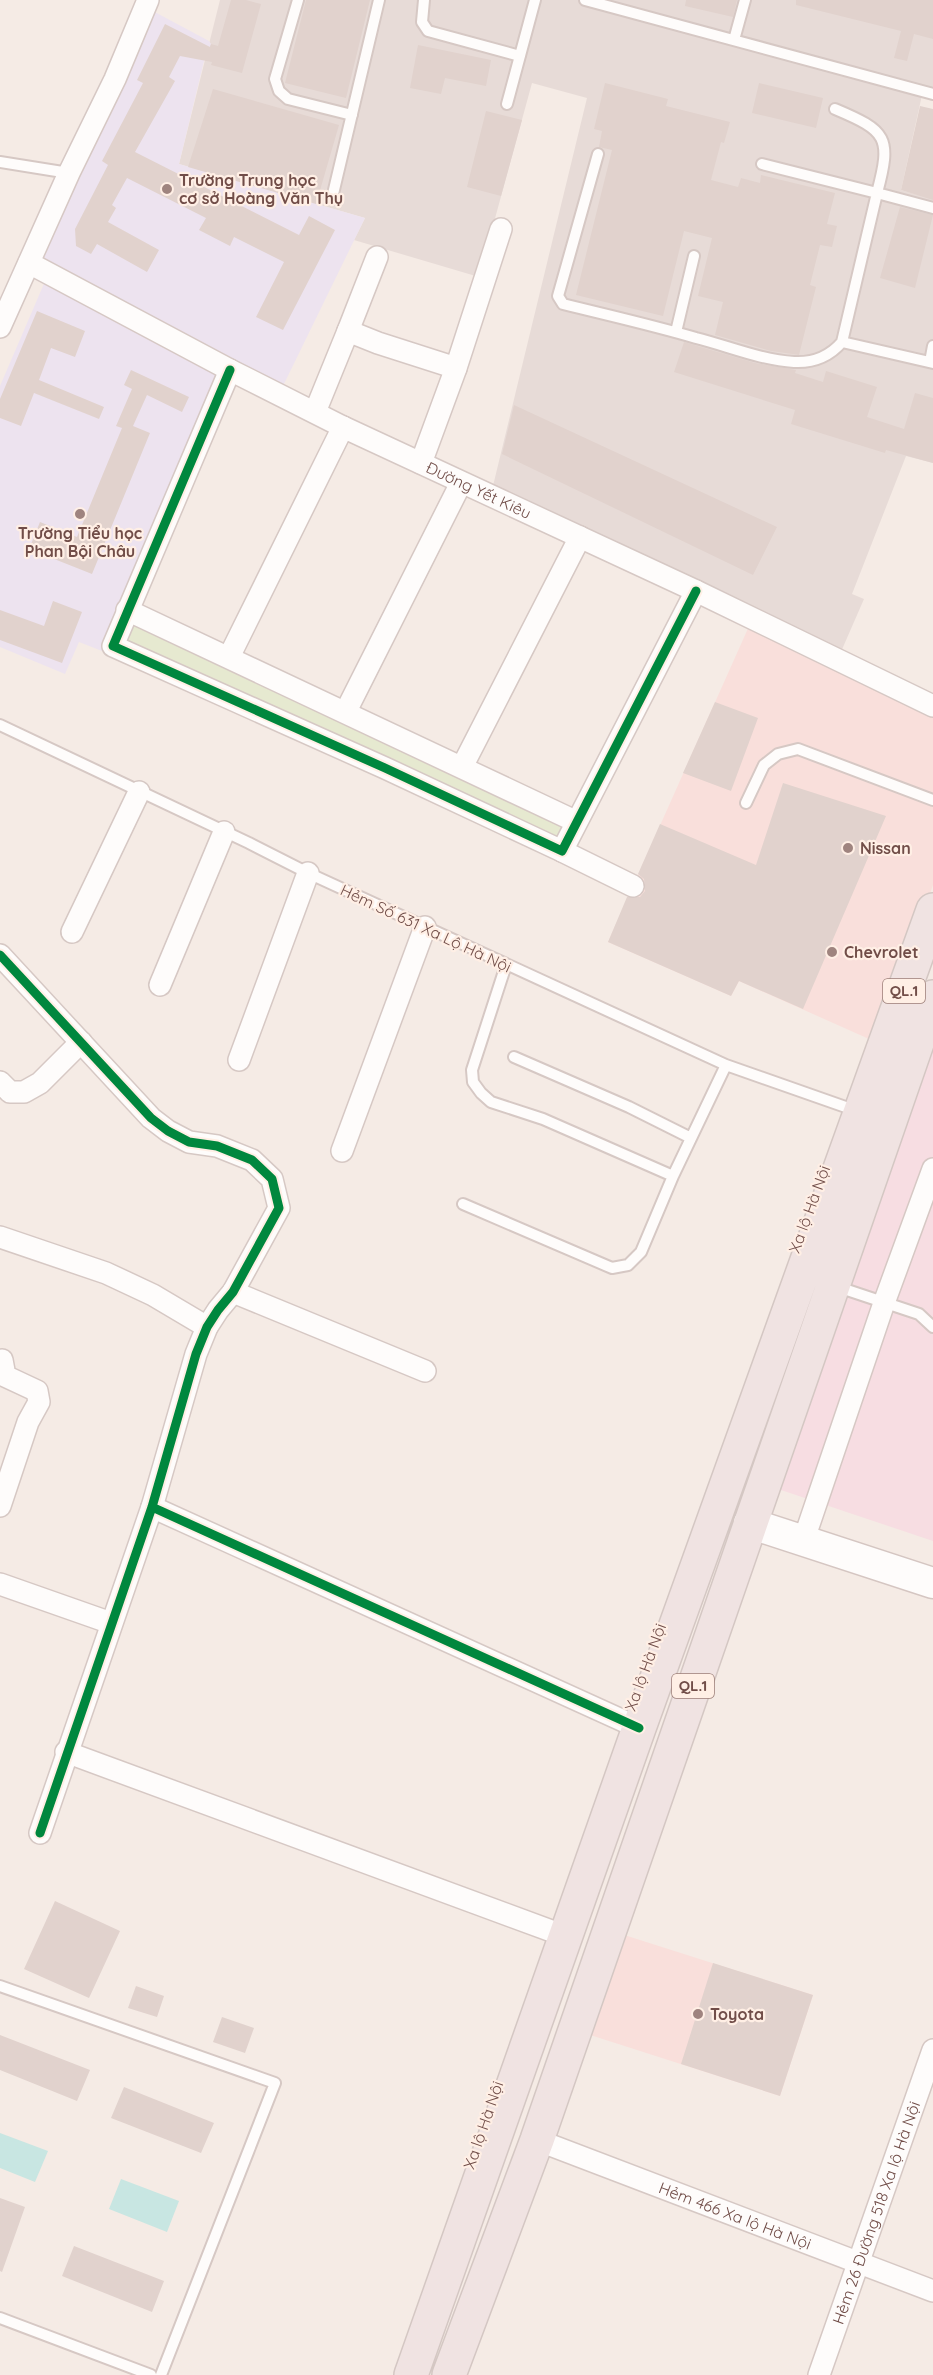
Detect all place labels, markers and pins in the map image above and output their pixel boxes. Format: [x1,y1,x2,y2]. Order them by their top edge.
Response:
place label: Trường Trung học cơ sở Hoàng Văn Thụ [179,170,343,208]
marker: Trường Trung học cơ sở Hoàng Văn Thụ [160,182,174,196]
marker: Trường Tiểu học Phan Bội Châu [73,507,87,521]
place label: Trường Tiểu học Phan Bội Châu [18,523,142,561]
place label: Nissan [860,838,911,858]
marker: Nissan [841,841,855,855]
place label: Chevrolet [844,942,918,962]
marker: Chevrolet [825,945,839,959]
place label: Toyota [710,2004,764,2024]
marker: Toyota [691,2007,705,2021]

